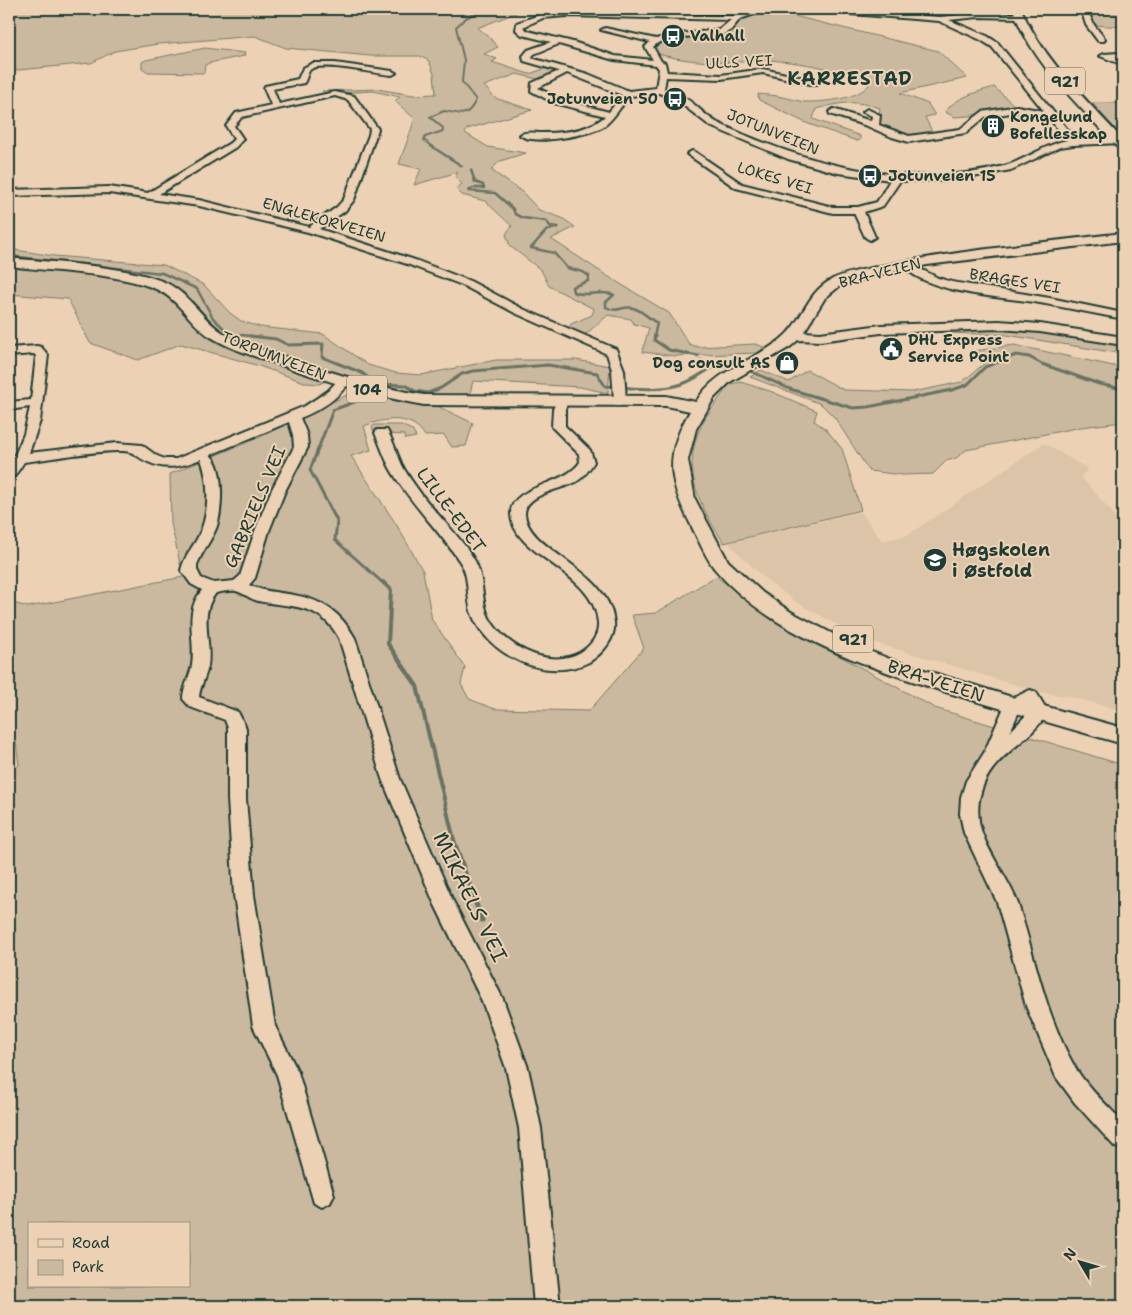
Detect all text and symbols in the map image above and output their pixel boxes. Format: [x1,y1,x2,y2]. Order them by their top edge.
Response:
bus stop icon: Valhall [660,23,686,49]
place label: Valhall [690,26,745,46]
street label: ULLS VEI [705,50,773,74]
district label: KARRESTAD [787,66,913,91]
road number: 921 [1045,68,1085,94]
bus stop icon: Jotunveien 50 [662,86,688,112]
place label: Jotunveien 50 [547,89,658,109]
street label: JOTUNVEIEN [724,104,822,160]
place label: Kongelund Bofellesskap [1010,107,1107,144]
building icon: Kongelund Bofellesskap [980,113,1006,139]
street label: LOKES VEI [735,157,815,199]
bus stop icon: Jotunveien 15 [857,163,883,189]
place label: Jotunveien 15 [888,166,996,186]
street label: ENGLEKORVEIEN [260,193,388,247]
street label: BRA-VEIEN [837,253,923,293]
street label: BRAGES VEI [968,264,1062,298]
street label: TORPUMVEIEN [219,327,329,385]
place label: DHL Express Service Point [908,330,1009,367]
public building icon: DHL Express Service Point [878,336,904,362]
shop icon: Dog consult AS [774,350,800,376]
place label: Dog consult AS [653,353,770,373]
road number: 104 [347,376,387,402]
street label: GABRIELS VEI [219,442,292,572]
street label: LILLE-EDET [411,462,491,558]
place label: Høgskolen i Østfold [952,538,1050,583]
school or university icon: Høgskolen i Østfold [922,547,948,573]
road number: 921 [833,626,873,652]
street label: BRA-VEIEN [884,654,988,708]
street label: MIKAELS VEI [426,827,514,967]
legend [28,1222,190,1288]
text: Road [72,1233,110,1253]
north arrow [1054,1238,1104,1288]
text: N [1059,1244,1080,1264]
text: Park [72,1257,104,1277]

